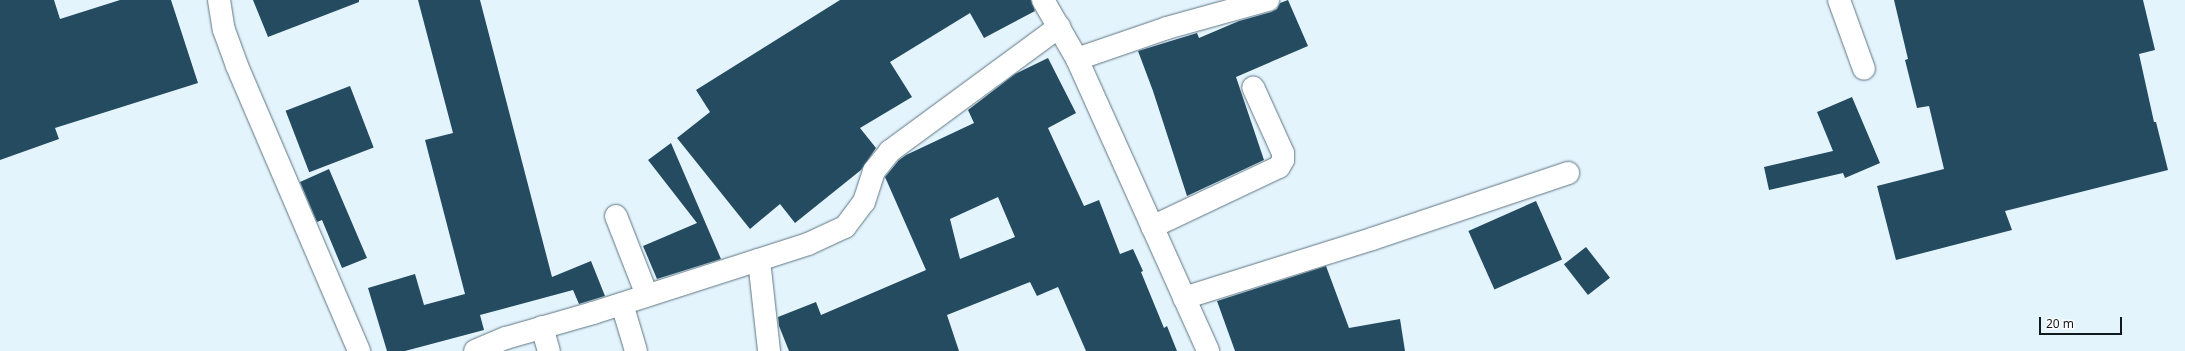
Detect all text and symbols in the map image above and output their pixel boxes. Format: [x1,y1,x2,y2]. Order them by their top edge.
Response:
scale bar [2041,309,2124,335]
text: 20 m [2046,315,2074,332]

